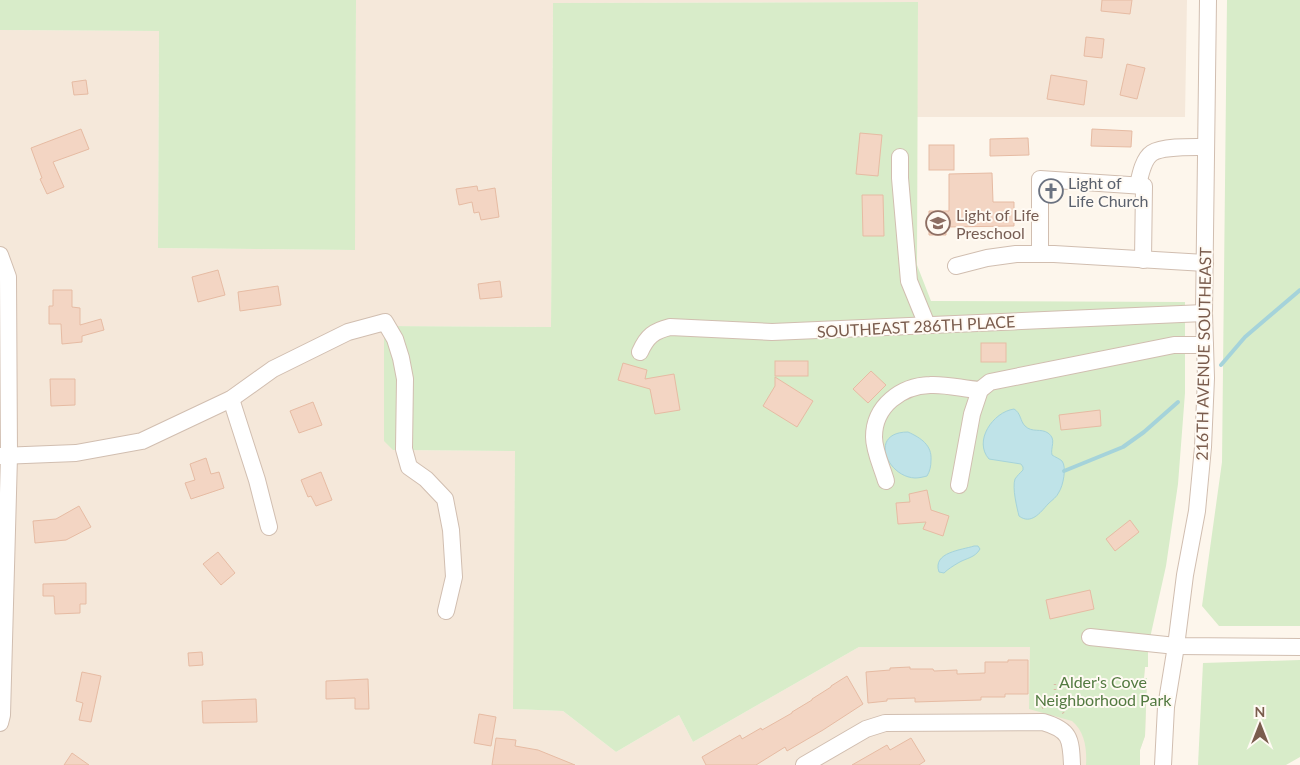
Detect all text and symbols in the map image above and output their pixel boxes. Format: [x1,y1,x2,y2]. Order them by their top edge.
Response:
place label: Light of Life Church [1068,173,1149,210]
church icon: Light of Life Church [1038,178,1064,204]
place label: Light of Life Preschool [956,205,1039,242]
school or university icon: Light of Life Preschool [925,210,951,236]
street label: 216TH AVENUE SOUTHEAST [1192,247,1214,461]
street label: SOUTHEAST 286TH PLACE [816,311,1016,341]
park label: Alder's Cove Neighborhood Park [1035,672,1172,709]
north arrow [1235,700,1285,750]
text: N [1255,703,1265,720]

